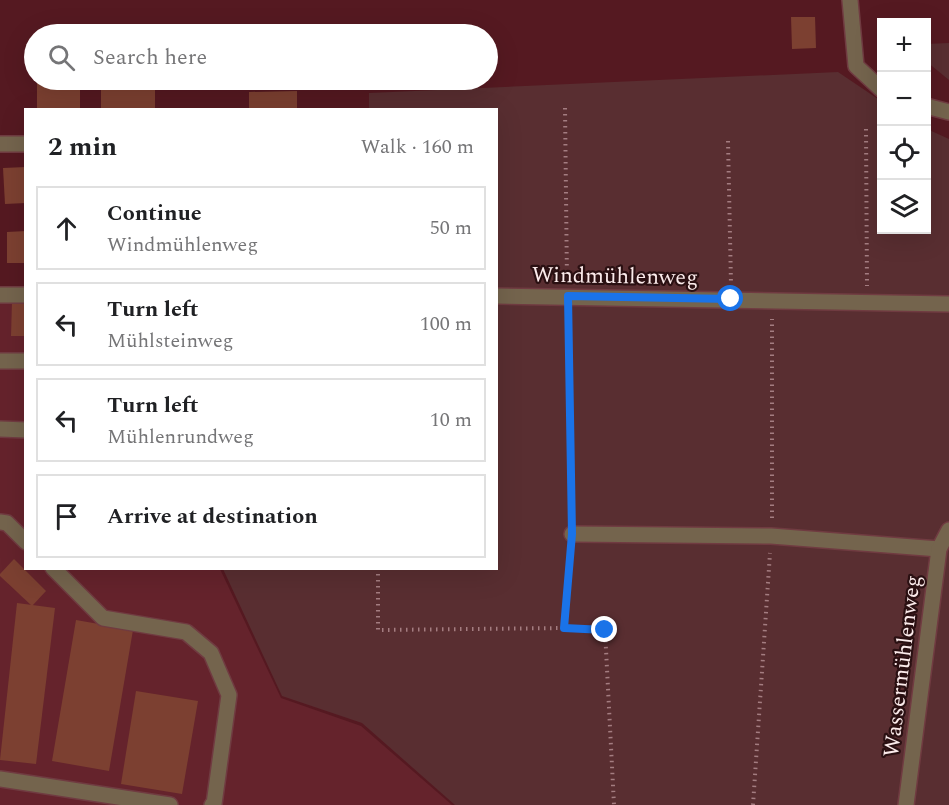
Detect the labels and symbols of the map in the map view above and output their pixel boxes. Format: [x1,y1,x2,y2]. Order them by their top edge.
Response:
street label: Windmühlenweg [532,259,698,294]
route start [717,285,743,311]
street label: Wassermühlenweg [875,573,930,759]
route end [591,616,617,642]

